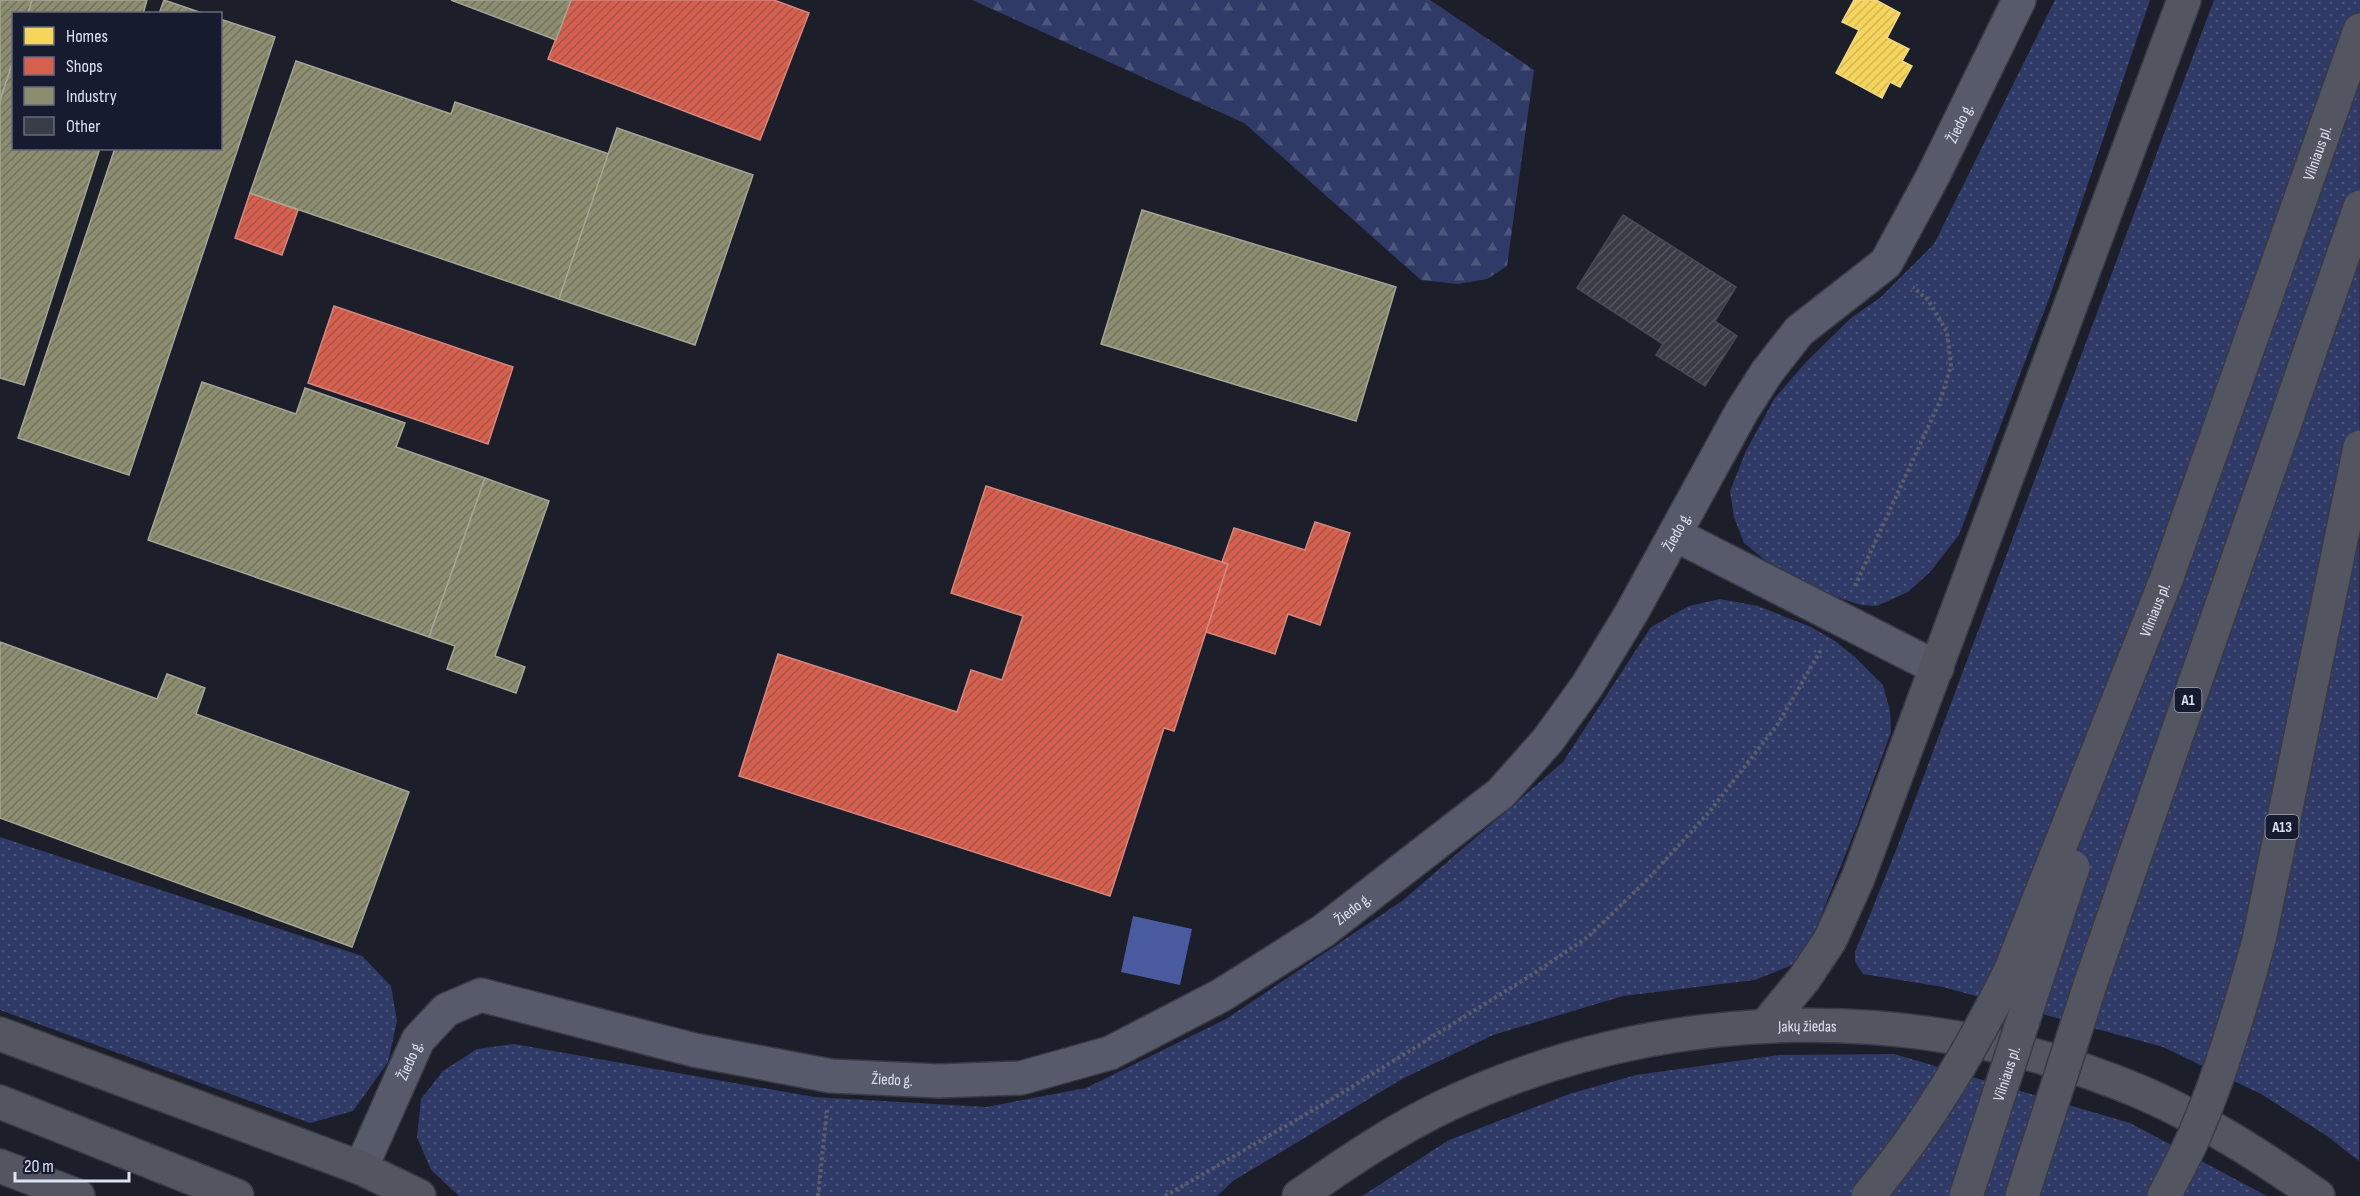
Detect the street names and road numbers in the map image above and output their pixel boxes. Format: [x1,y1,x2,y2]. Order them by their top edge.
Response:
street label: Žiedo g. [1943,101,1978,146]
street label: Vilniaus pl. [2300,123,2337,183]
street label: Žiedo g. [1659,510,1696,555]
street label: Vilniaus pl. [2136,580,2175,640]
road number: A1 [2174,688,2202,712]
road number: A13 [2266,815,2298,839]
street label: Žiedo g. [1331,889,1375,930]
street label: Jakų žiedas [1777,1017,1837,1037]
street label: Žiedo g. [393,1038,427,1084]
street label: Vilniaus pl. [1990,1044,2025,1104]
street label: Žiedo g. [871,1070,913,1091]

